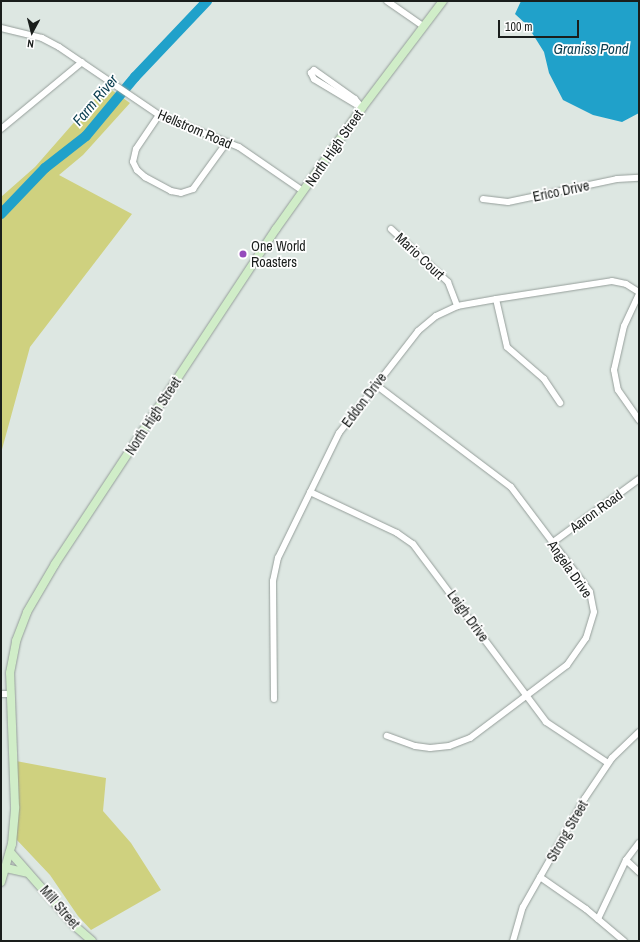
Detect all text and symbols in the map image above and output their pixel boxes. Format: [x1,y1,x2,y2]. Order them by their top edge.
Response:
north arrow [12,12,52,52]
scale bar [500,12,581,38]
text: 100 m [505,19,532,35]
text: N [26,37,35,51]
water label: Graniss Pond [553,40,629,58]
water label: Farm River [68,71,122,129]
street label: Hellstrom Road [155,106,235,152]
street label: North High Street [301,107,367,189]
street label: Erico Drive [531,177,591,205]
street label: Mario Court [392,229,448,283]
place label: One World Roasters [251,238,306,270]
marker: One World Roasters [238,249,248,259]
street label: Eddon Drive [338,369,390,431]
street label: North High Street [122,374,184,458]
street label: Aaron Road [566,486,626,536]
street label: Angela Drive [544,537,596,601]
street label: Leigh Drive [444,587,492,645]
street label: Strong Street [543,798,591,864]
street label: Mill Street [37,882,83,932]

